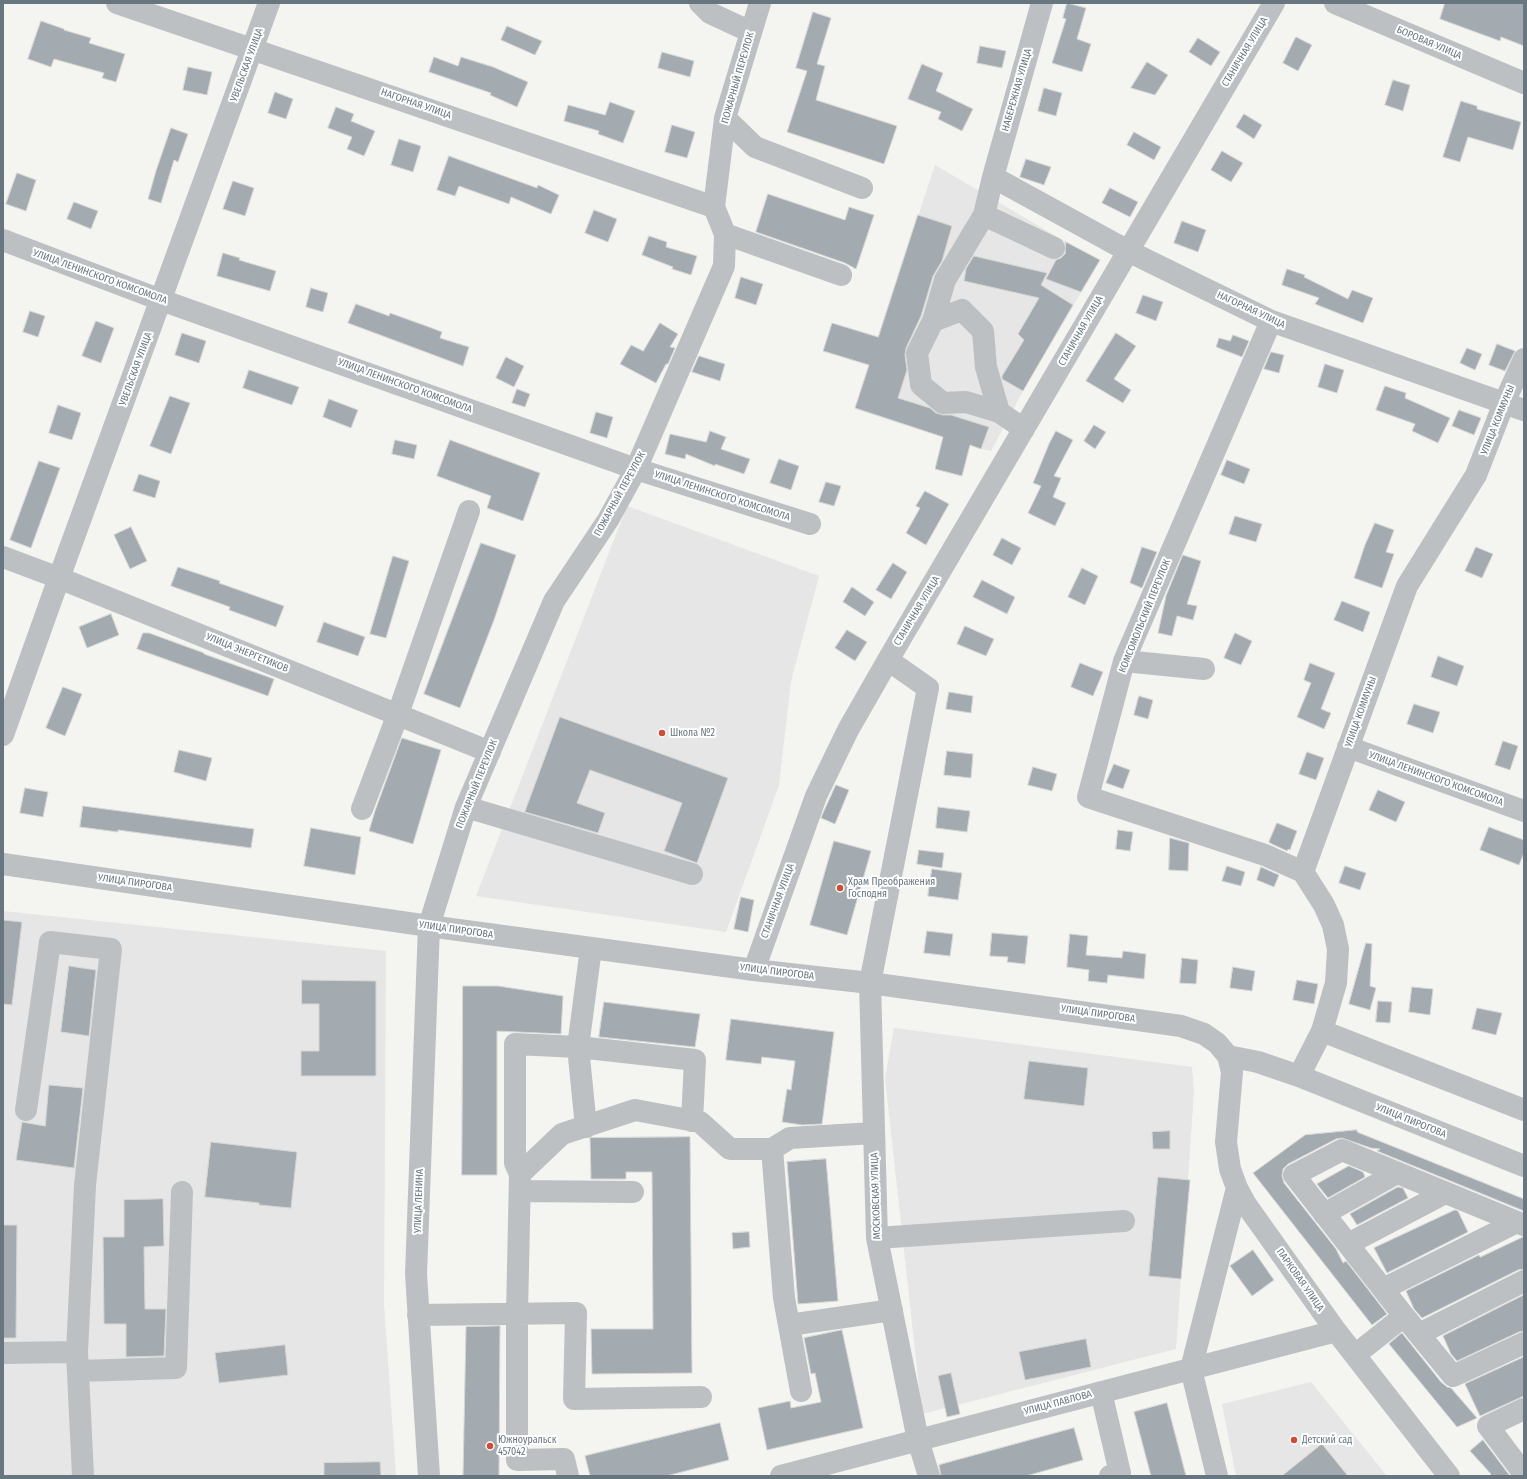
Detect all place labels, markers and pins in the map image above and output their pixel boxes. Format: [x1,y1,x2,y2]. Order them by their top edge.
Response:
place label: Школа №2 [670,727,715,739]
marker: Школа №2 [657,728,667,738]
place label: Храм Преображения Господня [848,876,935,900]
marker: Храм Преображения Господня [835,883,845,893]
place label: Южноуральск 457042 [498,1434,556,1458]
place label: Детский сад [1302,1434,1352,1446]
marker: Детский сад [1289,1435,1299,1445]
marker: Южноуральск 457042 [485,1441,495,1451]

